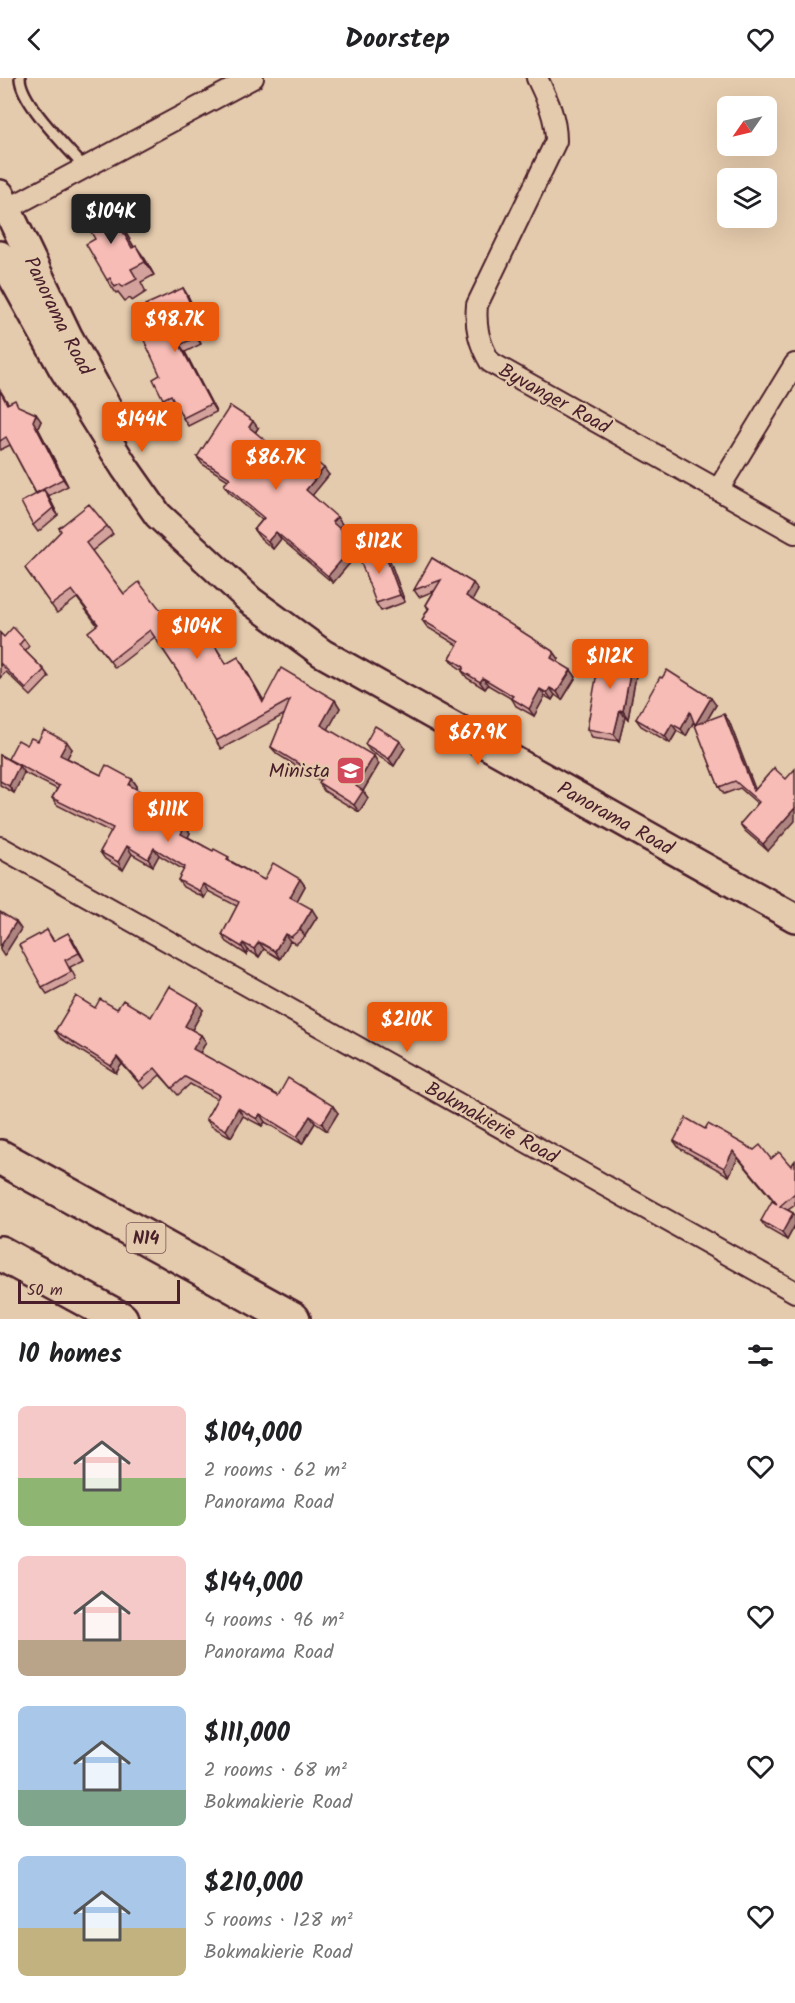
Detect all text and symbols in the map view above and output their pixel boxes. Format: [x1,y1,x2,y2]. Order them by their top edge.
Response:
text: Doorstep [345,18,450,61]
icon: back [18,23,51,56]
icon: heart [744,23,777,56]
north arrow [717,96,777,156]
map controls [717,96,777,228]
button: layers [717,168,777,228]
pin: $104K [69,194,153,245]
text: $104K [85,197,137,229]
street label: Panorama Road [14,251,101,383]
pin: $98.7K [126,302,224,353]
text: $98.7K [145,305,205,337]
street label: Byvanger Road [492,356,617,444]
pin: $144K [100,402,184,453]
text: $144K [116,405,168,437]
pin: $86.7K [227,440,325,491]
text: $86.7K [246,443,306,475]
pin: $112K [337,524,421,575]
text: $112K [355,527,403,559]
pin: $104K [155,609,239,660]
text: $104K [171,612,223,644]
pin: $112K [568,639,652,690]
text: $112K [586,642,634,674]
pin: $67.9K [429,715,527,766]
text: $67.9K [448,718,508,750]
school or university icon: Minista [335,754,367,786]
place label: Minista [268,756,330,788]
street label: Panorama Road [551,774,680,865]
pin: $111K [126,792,210,843]
text: $111K [147,795,189,827]
pin: $210K [365,1002,449,1053]
text: $210K [381,1005,433,1037]
street label: Bokmakierie Road [418,1074,564,1174]
road number: N14 [126,1223,166,1253]
scale bar [18,1277,180,1304]
text: 50 m [27,1278,63,1303]
text: 10 homes [18,1334,122,1376]
icon: filters [744,1339,777,1372]
text: $104,000 [204,1413,302,1455]
icon: home [66,1430,138,1502]
icon: heart [744,1450,777,1483]
text: 2 rooms · 62 m² [204,1455,346,1487]
text: Panorama Road [204,1487,333,1519]
text: $144,000 [204,1563,302,1605]
icon: home [66,1580,138,1652]
icon: heart [744,1600,777,1633]
text: 4 rooms · 96 m² [204,1605,344,1637]
text: Panorama Road [204,1637,333,1669]
text: $111,000 [204,1713,290,1755]
icon: home [66,1730,138,1802]
icon: heart [744,1750,777,1783]
text: 2 rooms · 68 m² [204,1755,347,1787]
text: Bokmakierie Road [204,1787,352,1819]
text: $210,000 [204,1863,303,1905]
icon: home [66,1880,138,1952]
icon: heart [744,1900,777,1933]
text: 5 rooms · 128 m² [204,1905,353,1937]
text: Bokmakierie Road [204,1937,352,1969]

